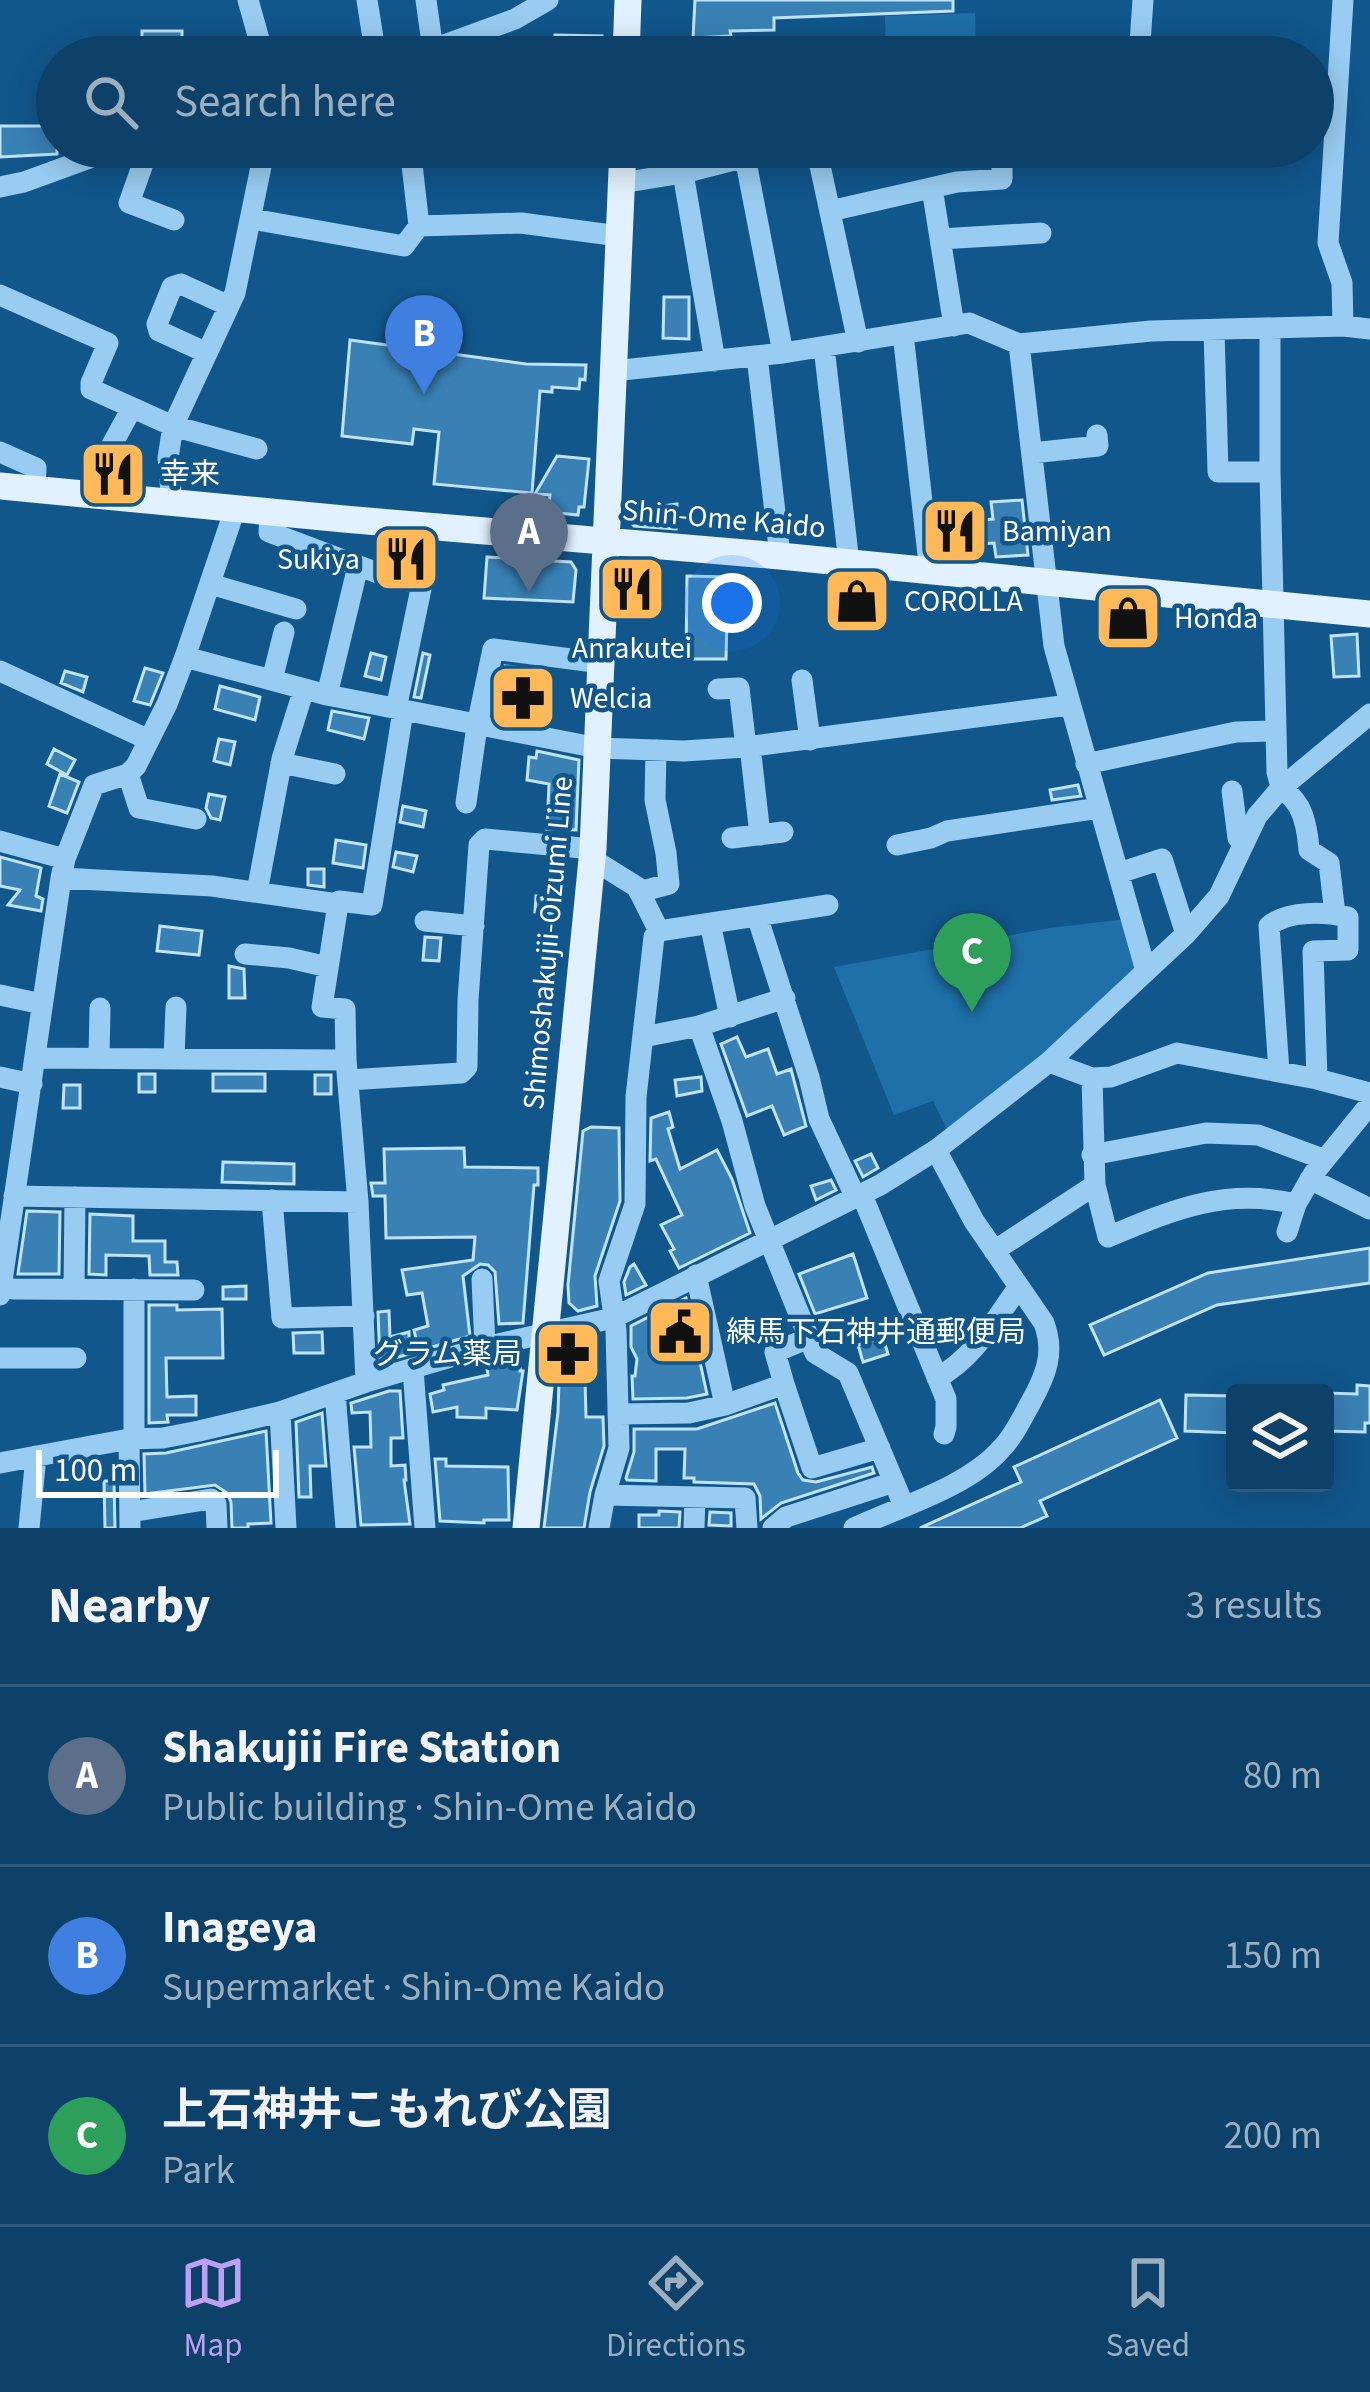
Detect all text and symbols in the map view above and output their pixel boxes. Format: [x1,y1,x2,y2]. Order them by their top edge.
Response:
search box [36,36,1334,168]
icon: search [78,69,144,135]
text: Search here [174,70,396,134]
pin: B [385,295,463,394]
restaurant icon: 幸来 [78,439,148,509]
place label: 幸来 [160,453,220,496]
street label: Shin-Ome Kaido [621,489,827,549]
pin: A [490,493,568,592]
restaurant icon: Bamiyan [920,496,990,566]
place label: Bamiyan [1002,510,1112,553]
restaurant icon: Sukiya [371,524,441,594]
place label: Sukiya [277,538,360,581]
restaurant icon: Anrakutei [597,554,667,624]
shop icon: COROLLA [822,566,892,636]
your location [702,573,762,633]
place label: COROLLA [904,580,1023,623]
shop icon: Honda [1093,583,1163,653]
place label: Honda [1174,597,1258,640]
place label: Anrakutei [572,627,692,670]
pharmacy icon: Welcia [488,663,558,733]
place label: Welcia [570,677,652,720]
street label: Shimoshakujii-Oizumi Line [512,774,584,1112]
pin: C [933,913,1011,1012]
public building icon: 練馬下石神井通郵便局 [645,1297,715,1367]
place label: 練馬下石神井通郵便局 [726,1311,1026,1354]
pharmacy icon: グラム薬局 [533,1319,603,1389]
place label: グラム薬局 [373,1333,522,1376]
map controls [1226,1384,1334,1492]
button: layers [1226,1384,1334,1492]
scale bar [36,1444,279,1497]
text: 100 m [54,1447,137,1494]
text: Nearby [48,1570,210,1642]
text: 3 results [1186,1578,1322,1634]
text: Shakujii Fire Station [162,1716,561,1780]
text: A [76,1748,98,1804]
text: 80 m [1243,1748,1322,1804]
text: Public building · Shin-Ome Kaido [162,1780,697,1836]
text: Inageya [162,1896,318,1960]
text: B [75,1928,99,1984]
text: 150 m [1224,1928,1322,1984]
text: Supermarket · Shin-Ome Kaido [162,1960,665,2016]
text: 上石神井こもれび公園 [162,2079,612,2143]
text: C [76,2108,98,2164]
text: 200 m [1224,2108,1322,2164]
text: Park [162,2143,235,2199]
tab: Map [180,2250,246,2369]
tab: Directions [606,2250,746,2369]
tab: Saved [1106,2250,1190,2369]

